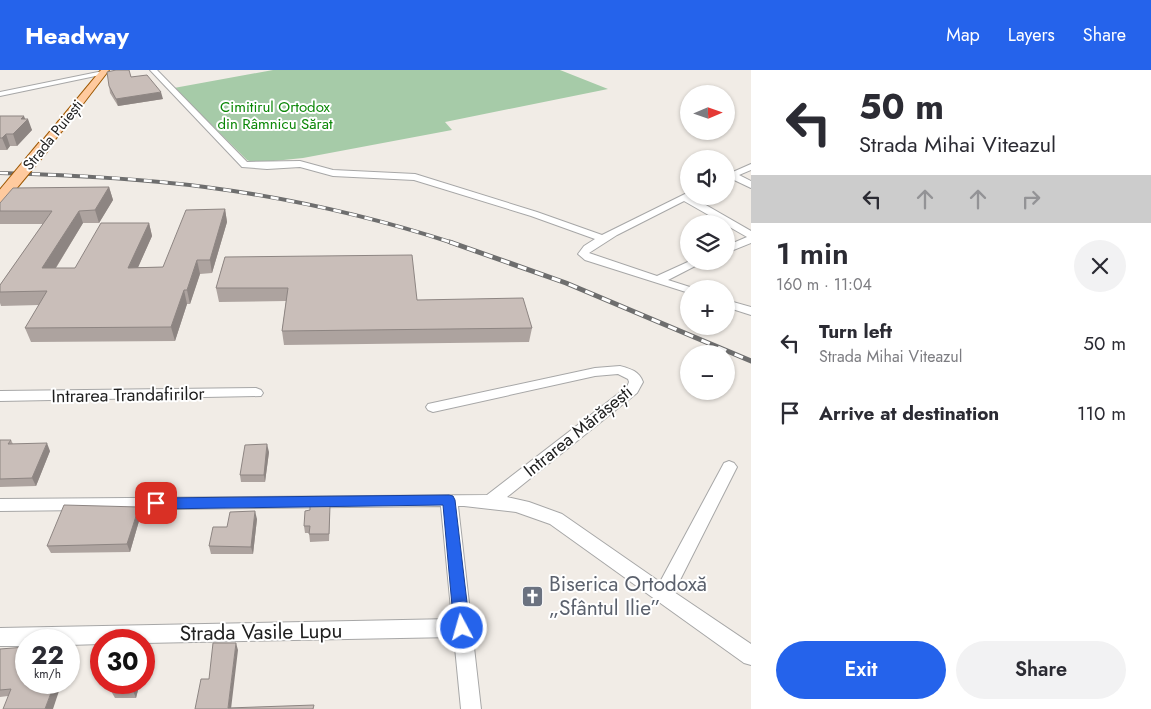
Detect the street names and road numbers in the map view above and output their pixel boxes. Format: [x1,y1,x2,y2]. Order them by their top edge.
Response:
street label: Strada Puiești [18,95,88,175]
street label: Intrarea Mărășești [518,379,638,483]
street label: Intrarea Trandafirilor [51,381,206,409]
street label: Strada Vasile Lupu [179,616,343,648]

